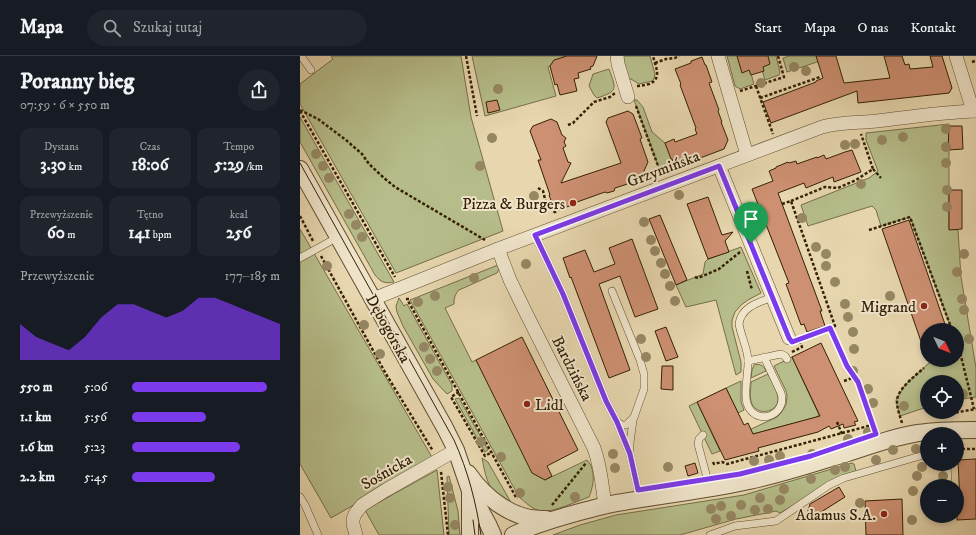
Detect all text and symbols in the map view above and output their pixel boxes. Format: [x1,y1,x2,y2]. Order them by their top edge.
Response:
search box [87,10,367,46]
text: Mapa [20,16,63,39]
icon: search [101,17,123,39]
text: Szukaj tutaj [133,18,202,37]
text: Start [754,19,782,37]
text: Mapa [804,19,836,37]
text: O nas [858,19,888,37]
text: Kontakt [910,19,956,37]
text: Poranny bieg [20,68,134,95]
button: share [238,69,280,111]
text: 07:59 · 6 × 550 m [20,97,110,113]
text: Dystans [44,140,79,154]
text: Czas [140,140,160,154]
text: Tempo [223,140,254,154]
street label: Grzymińska [624,146,703,192]
text: 3.30 [40,154,66,176]
text: 18:06 [131,154,169,176]
text: 5:29 [214,154,244,176]
text: km [66,160,82,174]
text: /km [244,160,263,174]
place label: Pizza & Burgers [462,194,565,214]
marker: Pizza & Burgers [568,198,578,208]
pin [734,202,768,243]
text: Przewyższenie [30,208,93,222]
text: Tętno [137,208,163,222]
text: kcal [230,208,248,222]
icon: arrive [740,208,762,230]
text: 60 [47,222,65,244]
text: 141 [128,222,150,244]
text: 256 [226,222,251,244]
text: m [65,228,76,242]
text: bpm [150,228,172,242]
text: Przewyższenie [20,268,94,284]
text: 177–185 m [224,268,280,284]
street label: Dębogórska [361,291,415,366]
place label: Migrand [860,297,916,317]
marker: Migrand [919,301,929,311]
north arrow [920,323,964,367]
map controls [920,323,964,523]
street label: Bardzińska [547,333,597,404]
button: locate [920,375,964,419]
text: 550 m [20,379,52,395]
text: 5:06 [84,379,108,395]
place label: Lidl [535,395,564,415]
marker: Lidl [522,399,532,409]
text: 1.1 km [20,409,52,425]
text: 5:56 [84,409,107,425]
button: + [920,427,964,471]
text: 1.6 km [20,439,54,455]
text: 5:23 [84,439,105,455]
street label: Sośnicka [357,449,416,494]
text: 2.2 km [20,469,55,485]
text: 5:45 [84,469,108,485]
button: − [920,479,964,523]
place label: Adamus S.A. [796,505,876,525]
marker: Adamus S.A. [879,509,889,519]

